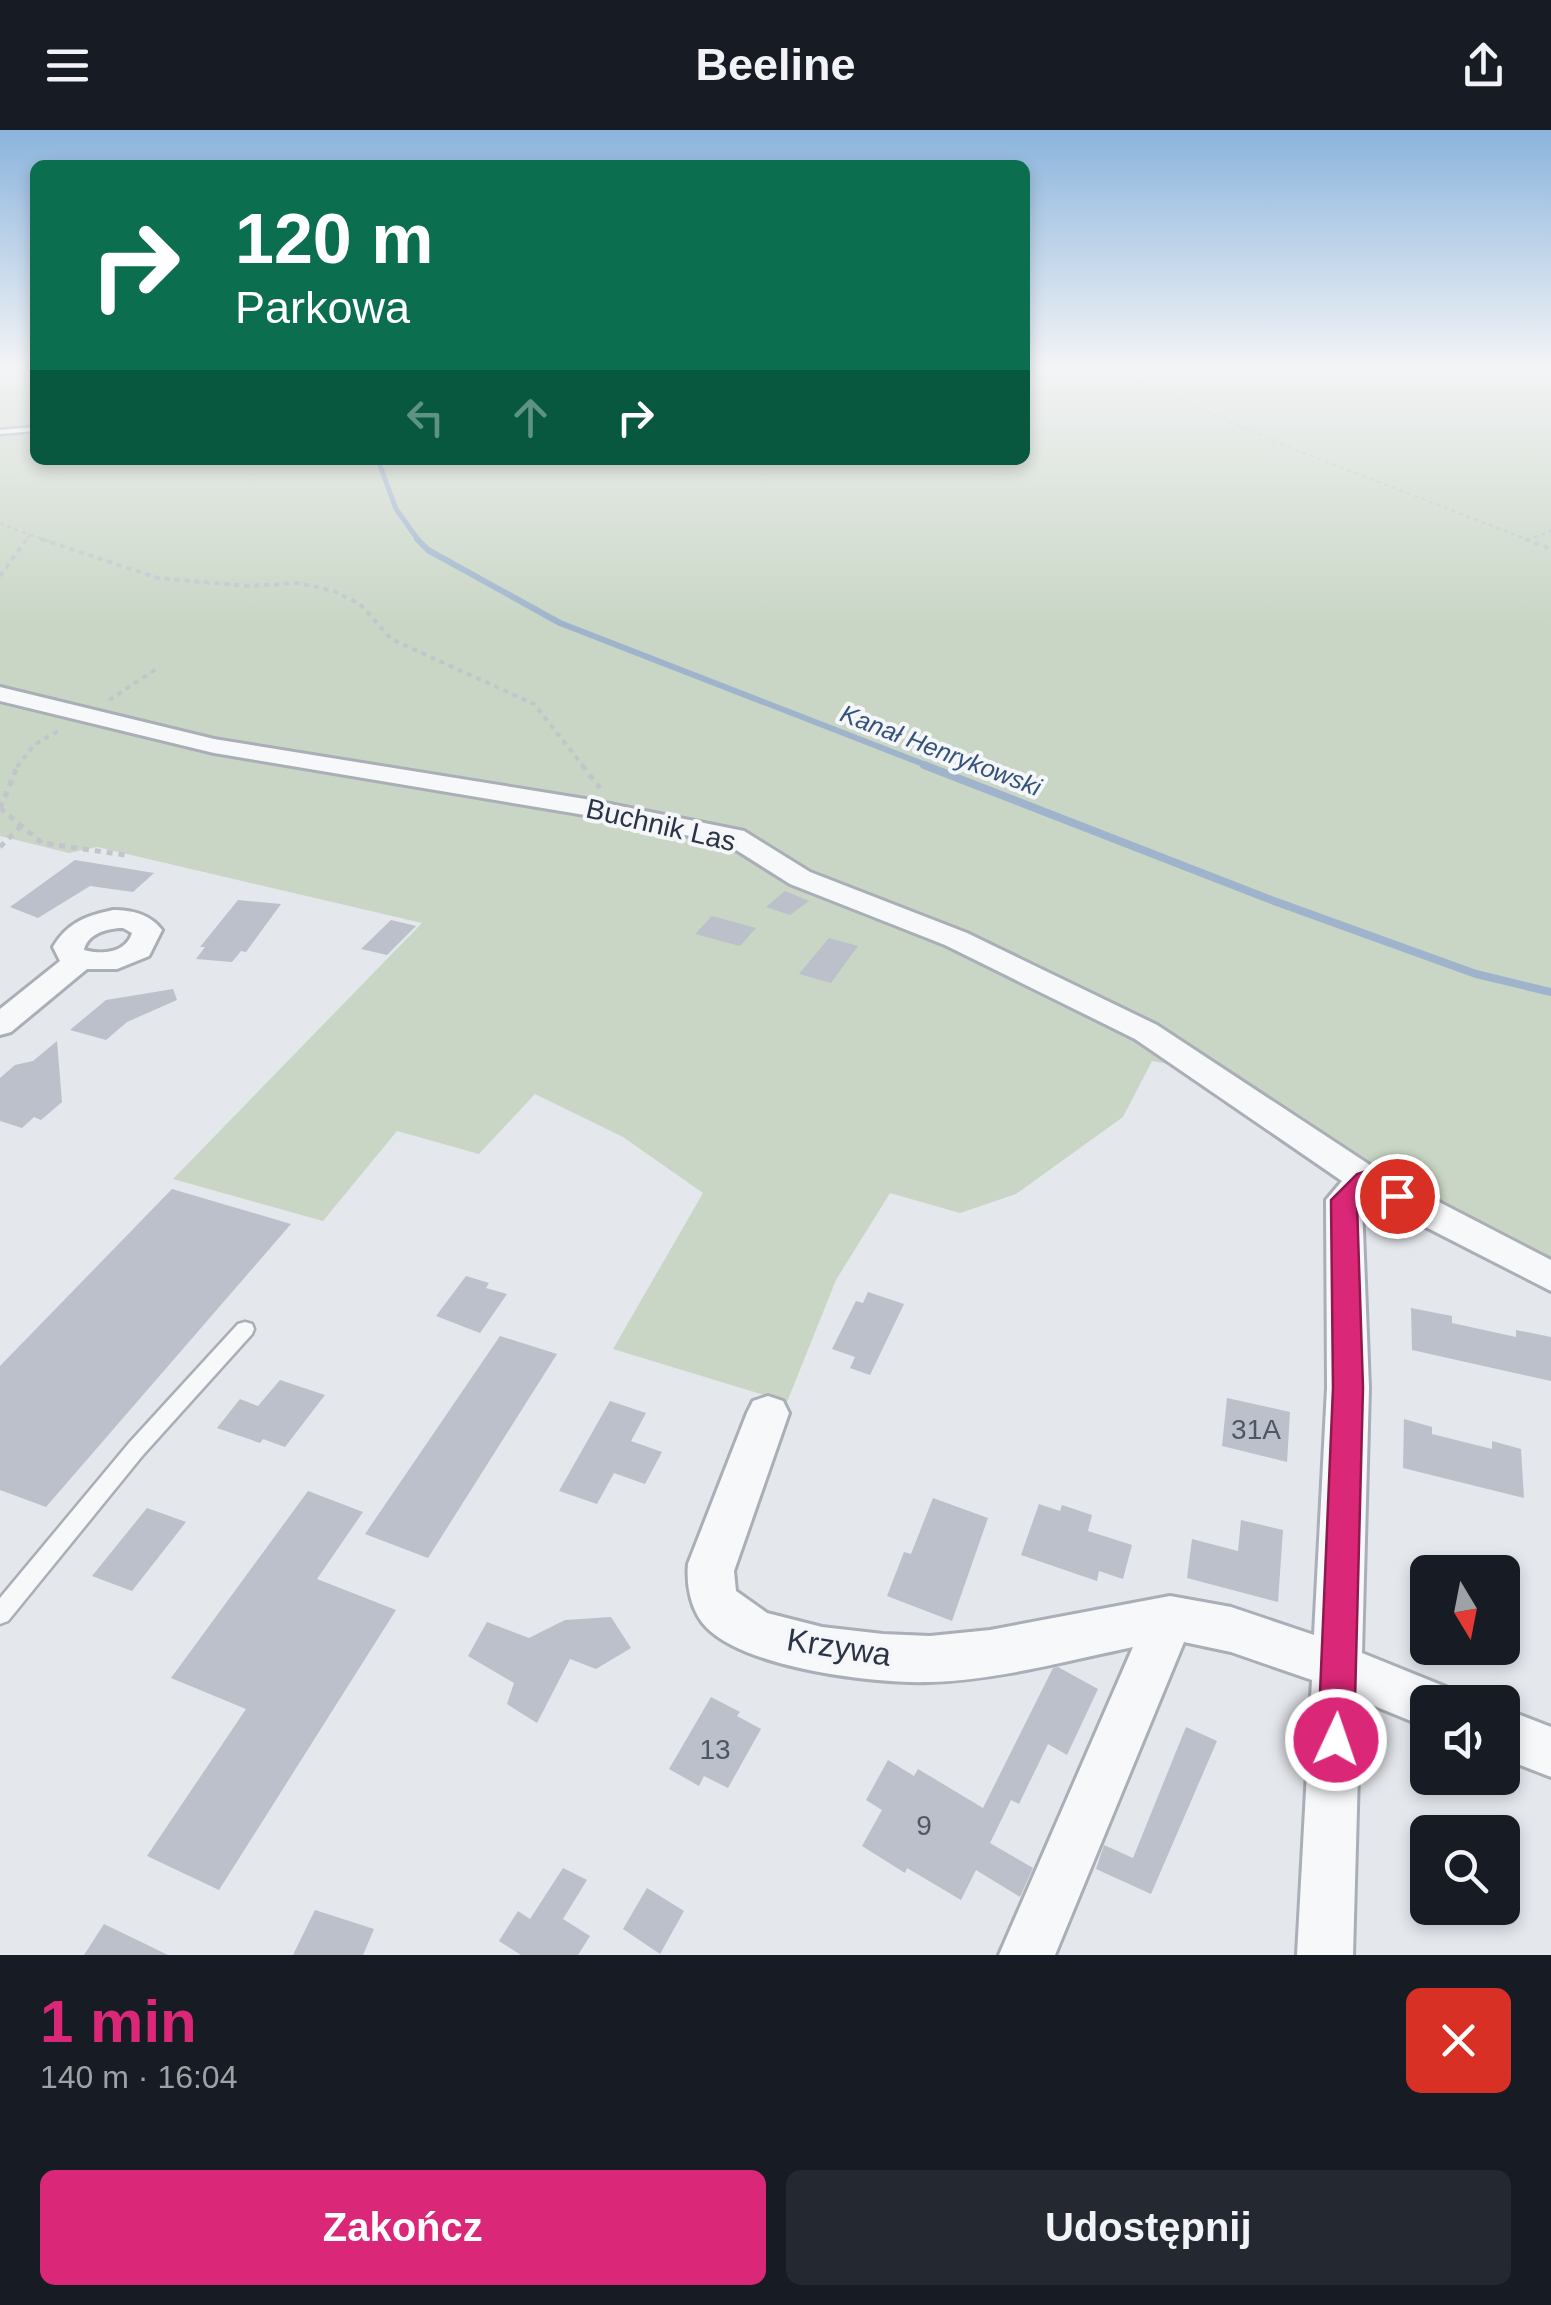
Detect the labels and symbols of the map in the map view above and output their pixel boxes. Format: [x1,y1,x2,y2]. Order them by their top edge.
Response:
water label: Kanał Henrykowski [837,699,1047,802]
street label: Buchnik Las [583,793,739,857]
pin [1355,1154,1440,1239]
house number: 31A [1231,1414,1281,1445]
north arrow [1410,1555,1520,1665]
street label: Krzywa [784,1621,894,1673]
position arrow [1284,1688,1388,1792]
house number: 13 [699,1734,731,1765]
house number: 9 [916,1810,932,1841]

